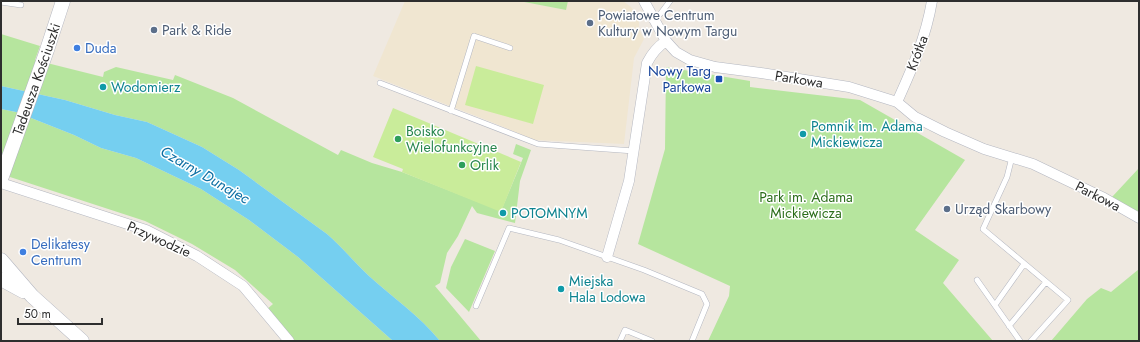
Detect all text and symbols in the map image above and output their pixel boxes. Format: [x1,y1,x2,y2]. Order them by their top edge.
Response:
place label: Powiatowe Centrum Kultury w Nowym Targu [598,5,737,41]
marker: Powiatowe Centrum Kultury w Nowym Targu [585,18,595,28]
street label: Tadeusza Kościuszki [7,20,65,138]
place label: Park & Ride [162,20,231,40]
marker: Park & Ride [149,25,159,35]
street label: Krótka [901,32,933,74]
place label: Duda [85,38,117,58]
marker: Duda [72,43,82,53]
place label: Nowy Targ Parkowa [648,61,711,97]
street label: Parkowa [774,65,824,93]
marker: Nowy Targ Parkowa [714,74,724,84]
place label: Wodomierz [111,77,181,97]
marker: Wodomierz [98,82,108,92]
place label: Pomnik im. Adama Mickiewicza [811,116,923,152]
place label: Boisko Wielofunkcyjne [406,121,497,157]
marker: Pomnik im. Adama Mickiewicza [798,129,808,139]
marker: Boisko Wielofunkcyjne [393,134,403,144]
water label: Czarny Dunajec [156,140,254,210]
place label: Orlik [470,155,500,175]
marker: Orlik [457,160,467,170]
street label: Parkowa [1072,176,1124,216]
park label: Park im. Adama Mickiewicza [759,187,853,223]
place label: Urząd Skarbowy [955,199,1052,219]
place label: POTOMNYM [511,203,588,223]
marker: Urząd Skarbowy [942,204,952,214]
marker: POTOMNYM [498,208,508,218]
street label: Przywodzie [124,216,194,262]
place label: Delikatesy Centrum [31,234,91,270]
marker: Delikatesy Centrum [18,247,28,257]
place label: Miejska Hala Lodowa [569,271,646,307]
marker: Miejska Hala Lodowa [556,284,566,294]
scale bar [18,300,102,326]
text: 50 m [24,305,51,323]

